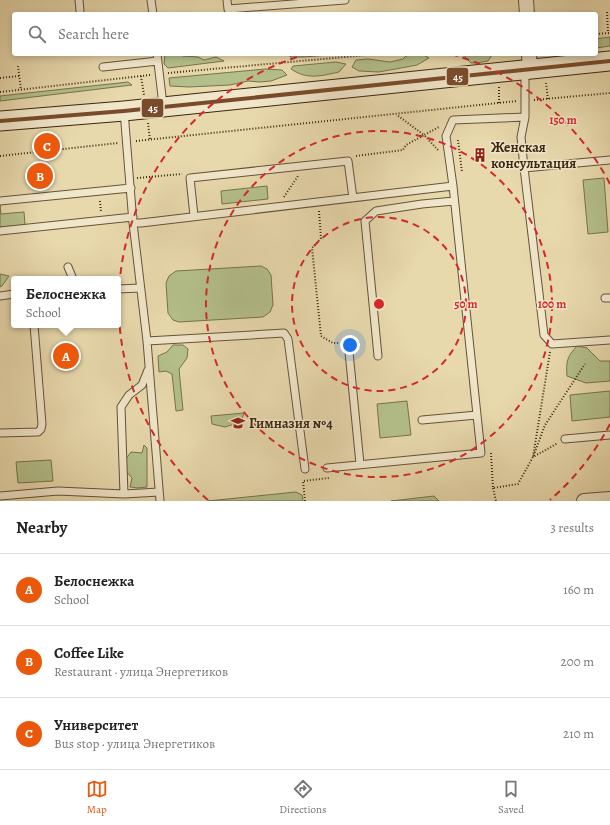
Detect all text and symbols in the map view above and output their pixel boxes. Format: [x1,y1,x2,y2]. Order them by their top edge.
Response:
search box [12,12,598,56]
icon: search [26,23,48,45]
text: Search here [58,24,129,44]
line badge: 45 [446,67,469,86]
text: 45 [453,70,463,85]
line badge: 45 [141,98,164,118]
text: 45 [148,101,158,116]
text: 150 m [549,112,577,128]
pin: C [34,131,60,161]
place label: Женская консультация [491,138,576,173]
building icon: Женская консультация [472,147,488,163]
pin: B [27,161,53,191]
popup [11,276,121,328]
text: Белоснежка [26,284,106,304]
text: 50 m [454,296,478,312]
text: 100 m [538,296,566,312]
centre of rings [372,297,386,311]
text: School [26,304,61,321]
your location [340,335,360,355]
pin: A [53,341,79,371]
place label: Гимназия №4 [249,414,333,433]
school or university icon: Гимназия №4 [230,415,246,431]
text: Nearby [16,516,67,539]
text: 3 results [550,519,594,536]
text: Белоснежка [54,571,134,591]
text: A [25,581,33,598]
text: 160 m [563,581,594,598]
text: School [54,591,89,608]
text: Coffee Like [54,643,124,663]
text: B [25,653,33,670]
text: 200 m [561,653,594,670]
text: Restaurant · улица Энергетиков [54,663,228,680]
text: Университет [54,715,138,735]
text: C [25,725,33,742]
text: 210 m [563,725,594,742]
text: Bus stop · улица Энергетиков [54,735,215,752]
tab: Map [86,778,108,817]
tab: Directions [279,778,327,817]
tab: Saved [498,778,524,817]

